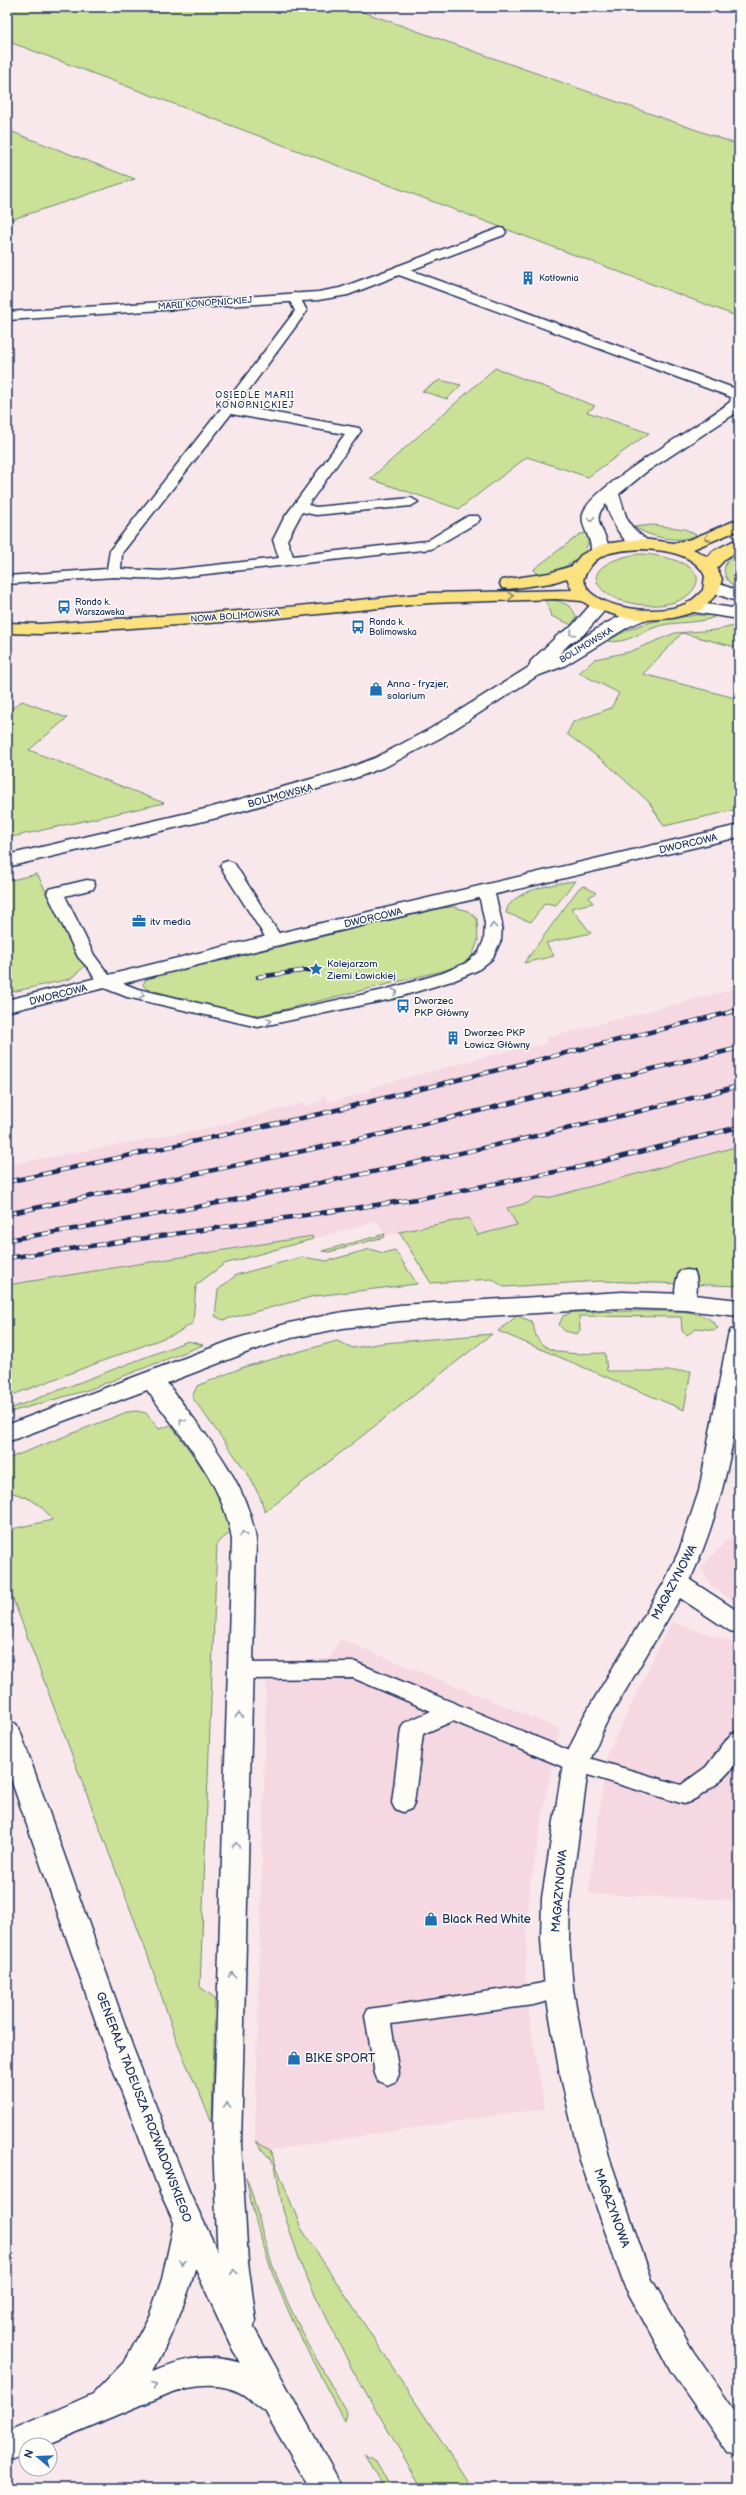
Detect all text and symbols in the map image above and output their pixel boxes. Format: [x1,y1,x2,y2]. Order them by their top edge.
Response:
building icon: Kotłownia [520,270,536,286]
place label: Kotłownia [539,273,579,284]
street label: MARII KONOPNICKIEJ [157,295,253,312]
district label: OSIEDLE MARII KONOPNICKIEJ [215,390,295,411]
one-way arrow [587,516,596,522]
one-way arrow [704,533,712,541]
one-way arrow [508,592,514,600]
place label: Rondo k. Warszawska [75,597,125,618]
bus stop icon: Rondo k. Warszawska [56,599,72,615]
street label: NOWA BOLIMOWSKA [190,608,280,625]
place label: Rondo k. Bolimowska [369,617,417,638]
bus stop icon: Rondo k. Bolimowska [350,619,366,635]
street label: BOLIMOWSKA [558,625,615,666]
one-way arrow [569,628,576,636]
place label: Anna - fryzjer, solarium [387,678,448,702]
shop icon: Anna - fryzjer, solarium [368,681,384,697]
street label: BOLIMOWSKA [246,781,315,810]
street label: DWORCOWA [658,831,719,856]
street label: DWORCOWA [343,905,404,930]
office icon: itv media [131,913,147,929]
place label: itv media [150,916,191,928]
one-way arrow [489,923,498,929]
place label: Kolejarzom Ziemi Łowickiej [326,958,396,982]
place icon: Kolejarzom Ziemi Łowickiej [308,961,324,977]
street label: DWORCOWA [28,982,89,1008]
one-way arrow [392,988,399,997]
one-way arrow [139,991,145,999]
place label: Dworzec PKP Główny [414,995,469,1019]
bus stop icon: Dworzec PKP Główny [395,998,411,1014]
one-way arrow [266,1017,272,1026]
place label: Dworzec PKP Łowicz Główny [464,1027,531,1051]
building icon: Dworzec PKP Łowicz Główny [445,1030,461,1046]
one-way arrow [180,1419,187,1426]
one-way arrow [239,1531,248,1537]
street label: MAGAZYNOWA [648,1541,701,1622]
one-way arrow [235,1712,244,1718]
one-way arrow [232,1842,240,1848]
street label: MAGAZYNOWA [548,1848,571,1933]
shop icon: Black Red White [423,1911,439,1927]
place label: Black Red White [442,1912,531,1927]
one-way arrow [227,1972,236,1978]
street label: GENERAŁA TADEUSZA ROZWADOWSKIEGO [92,1990,195,2225]
shop icon: BIKE SPORT [286,2050,302,2066]
place label: BIKE SPORT [305,2051,376,2066]
one-way arrow [223,2102,232,2108]
street label: MAGAZYNOWA [590,2167,633,2250]
one-way arrow [178,2259,187,2265]
one-way arrow [230,2269,239,2275]
one-way arrow [150,2382,157,2390]
north arrow [18,2437,58,2477]
text: N [22,2448,37,2460]

